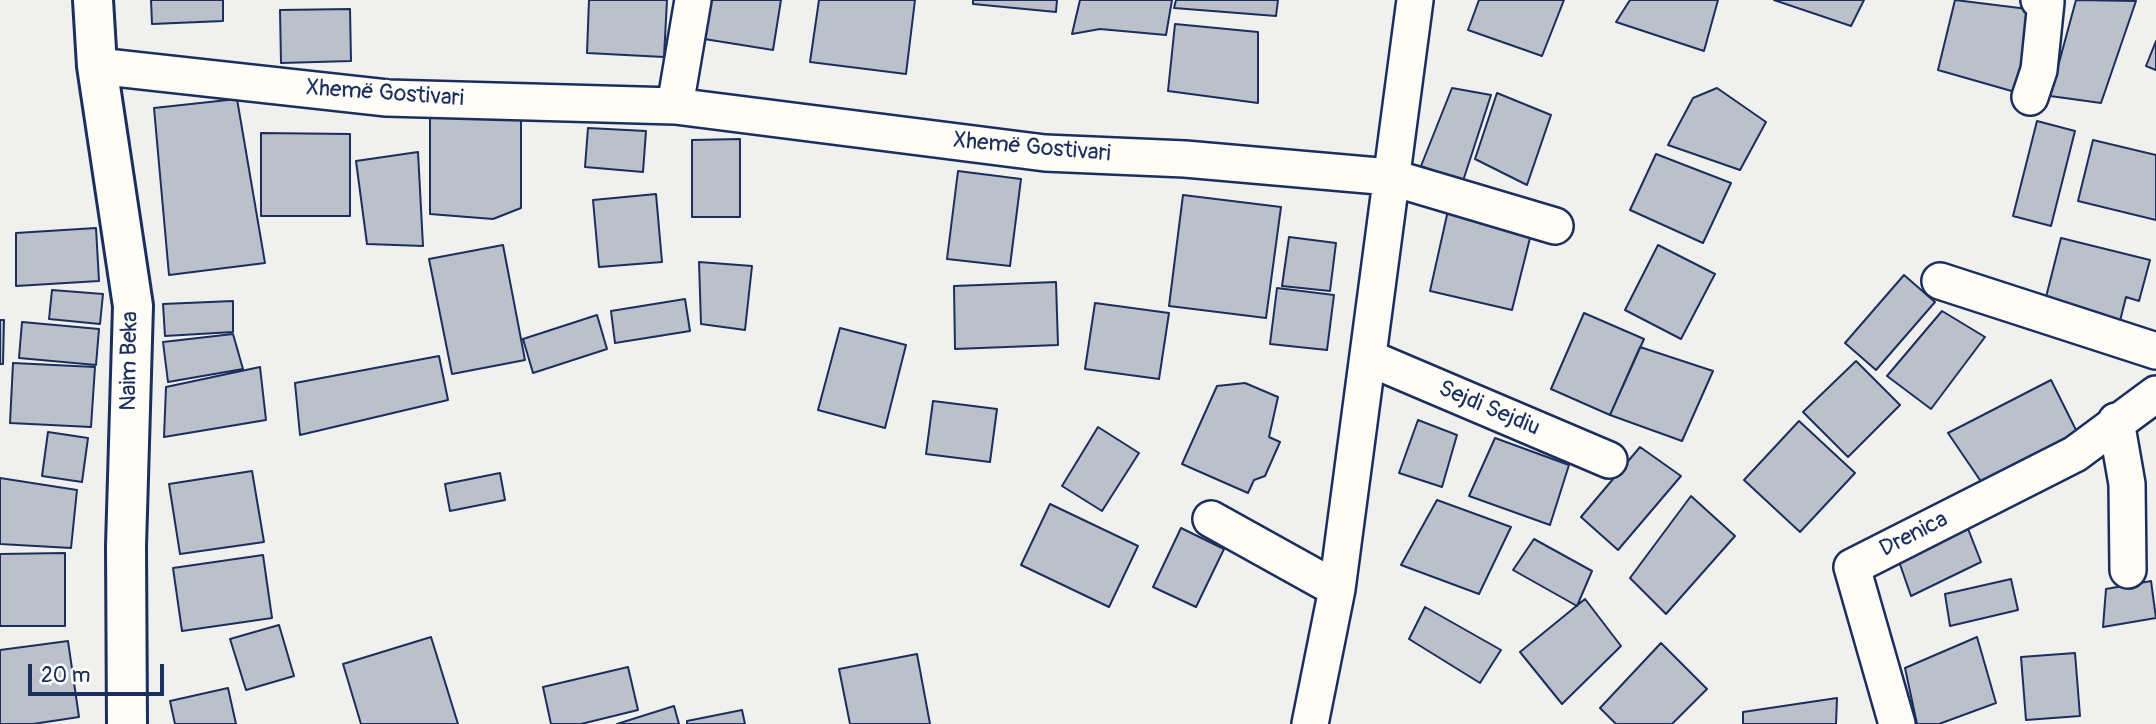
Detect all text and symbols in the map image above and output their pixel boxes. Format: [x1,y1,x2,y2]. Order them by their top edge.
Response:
street label: Xhemë Gostivari [305,75,465,113]
street label: Xhemë Gostivari [952,127,1112,169]
street label: Naim Beka [115,311,145,411]
street label: Sejdi Sejdiu [1434,375,1544,443]
street label: Drenica [1875,506,1953,564]
scale bar [32,650,168,694]
text: 20 m [41,662,90,689]

